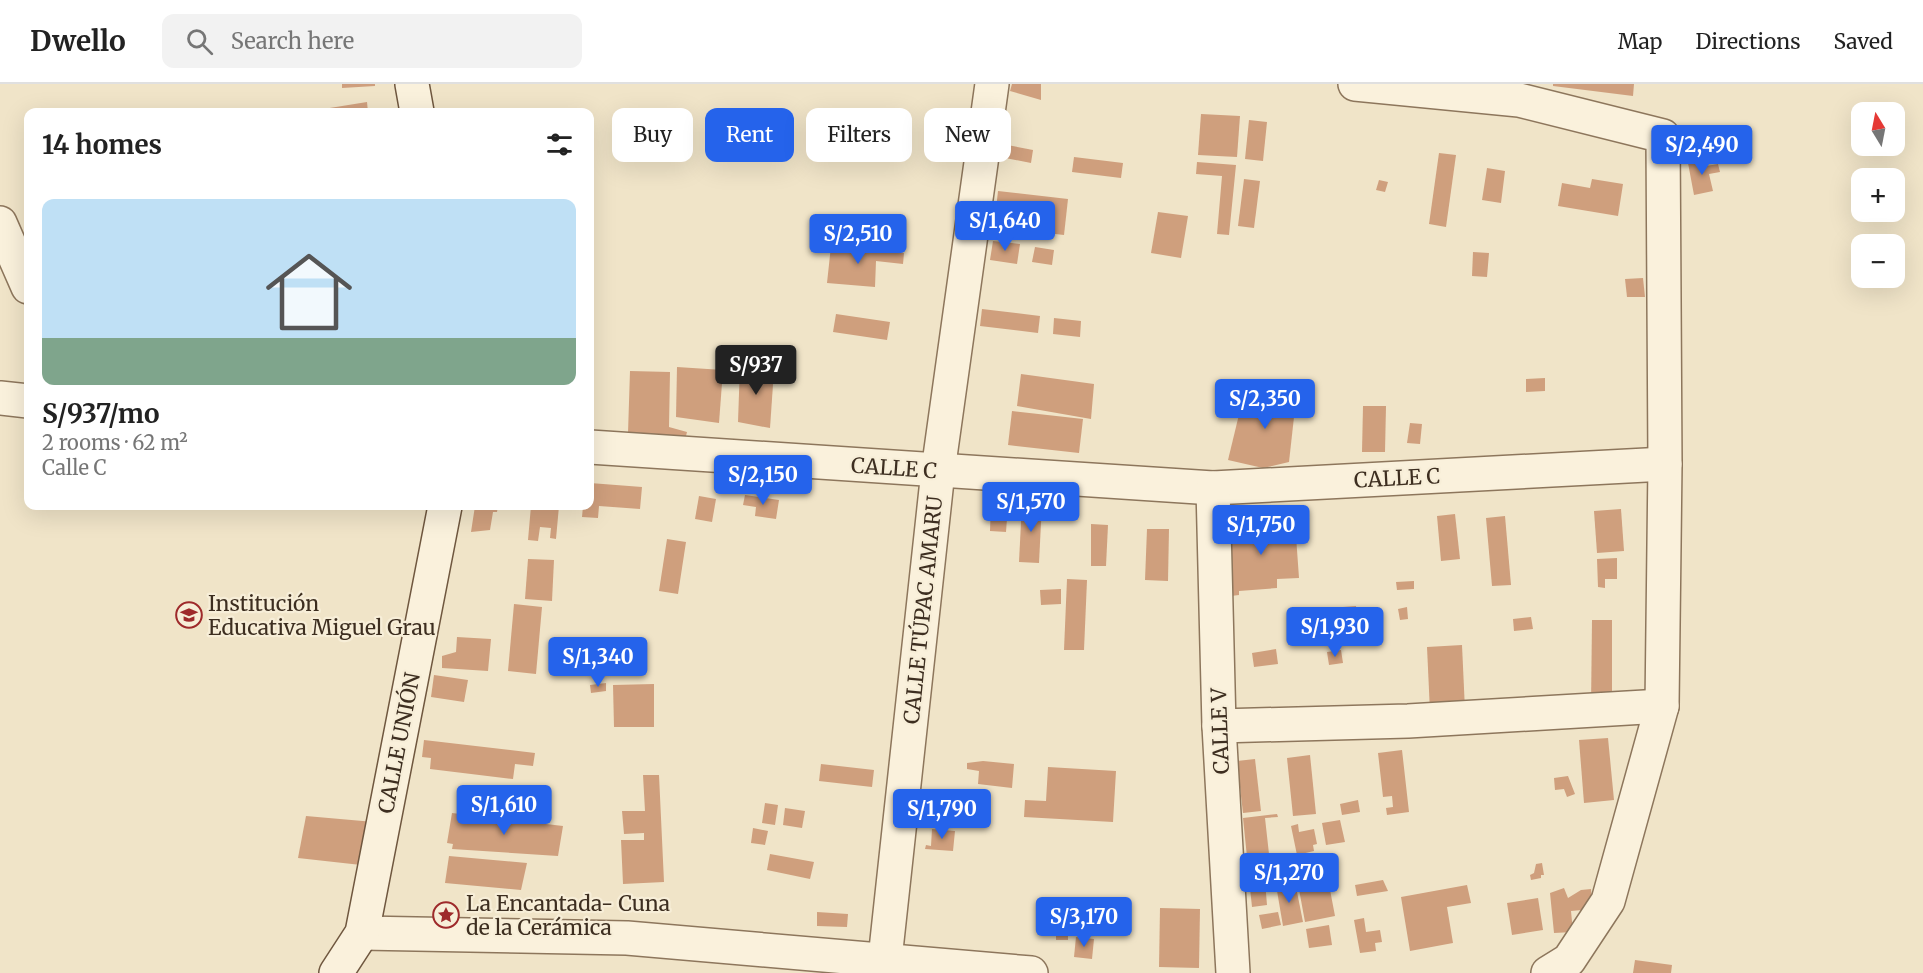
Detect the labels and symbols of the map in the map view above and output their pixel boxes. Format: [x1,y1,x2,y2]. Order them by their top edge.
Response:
north arrow [1851,102,1905,156]
pin: S/2,490 [1647,125,1757,176]
pin: S/1,640 [950,201,1060,252]
pin: S/2,510 [803,214,913,265]
pin: S/937 [714,345,798,396]
pin: S/2,350 [1210,379,1320,430]
street label: CALLE C [850,452,938,484]
pin: S/2,150 [708,455,818,506]
street label: CALLE C [1353,462,1441,494]
pin: S/1,570 [976,482,1086,533]
street label: CALLE TÚPAC AMARU [897,494,948,725]
pin: S/1,750 [1206,505,1316,556]
place label: Institución Educativa Miguel Grau [208,590,436,641]
school or university icon: Institución Educativa Miguel Grau [174,600,204,630]
pin: S/1,930 [1280,607,1390,658]
pin: S/1,340 [543,637,653,688]
street label: CALLE UNIÓN [372,670,426,816]
street label: CALLE V [1205,686,1235,775]
pin: S/1,610 [449,785,559,836]
pin: S/1,790 [887,789,997,840]
pin: S/1,270 [1234,853,1344,904]
place label: La Encantada- Cuna de la Cerámica [466,890,670,941]
pin: S/3,170 [1029,897,1139,948]
place icon: La Encantada- Cuna de la Cerámica [431,900,461,930]

